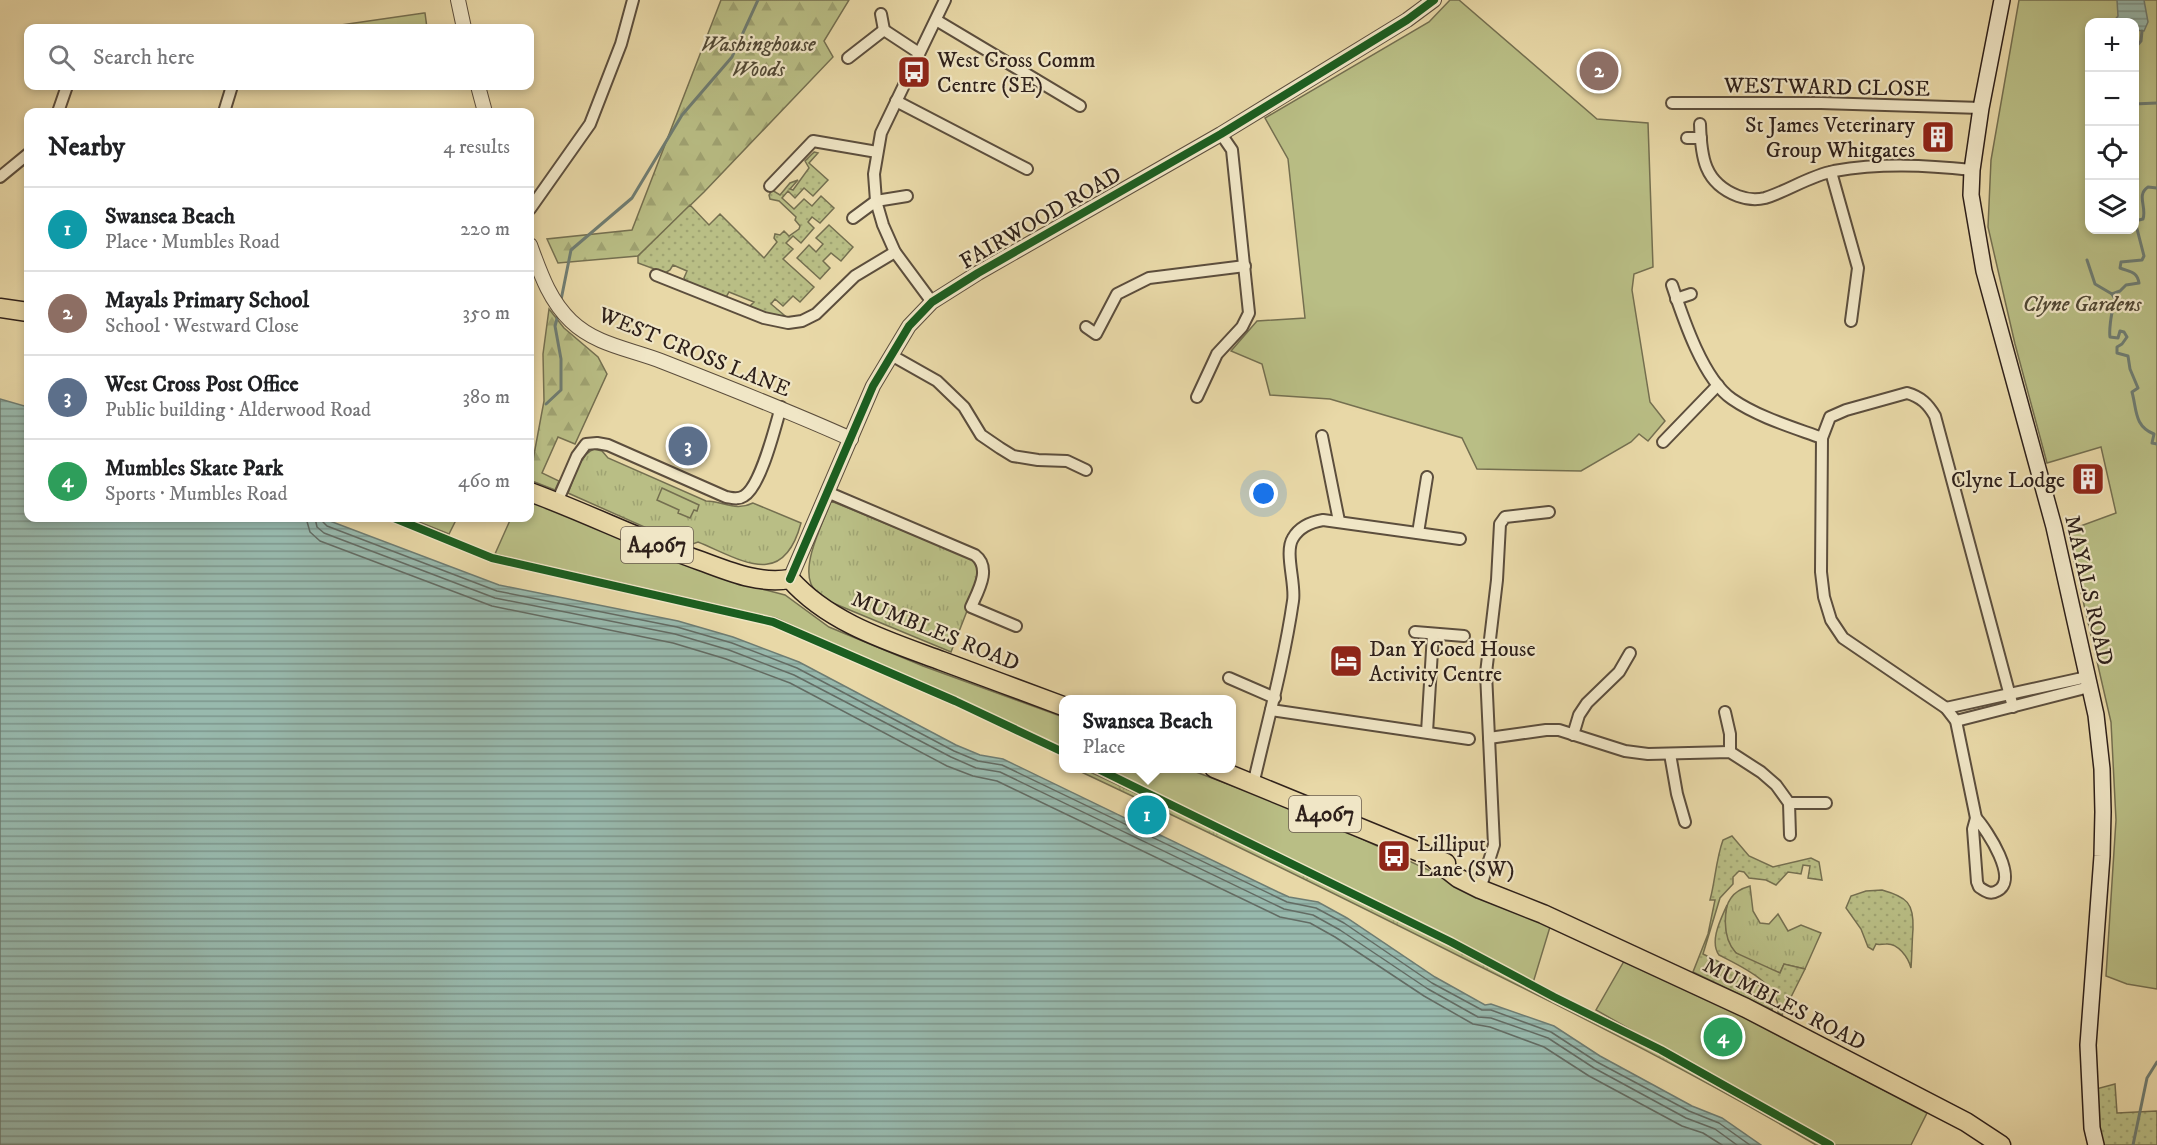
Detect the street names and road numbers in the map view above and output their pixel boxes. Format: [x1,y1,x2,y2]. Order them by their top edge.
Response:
street label: WESTWARD CLOSE [1723,72,1930,103]
street label: FAIRWOOD ROAD [955,161,1126,276]
street label: WEST CROSS LANE [593,301,795,403]
street label: MAYALS ROAD [2058,513,2119,668]
road number: A4067 [621,527,693,563]
street label: MUMBLES ROAD [847,585,1023,677]
road number: A4067 [1289,796,1361,832]
street label: MUMBLES ROAD [1698,952,1870,1057]

